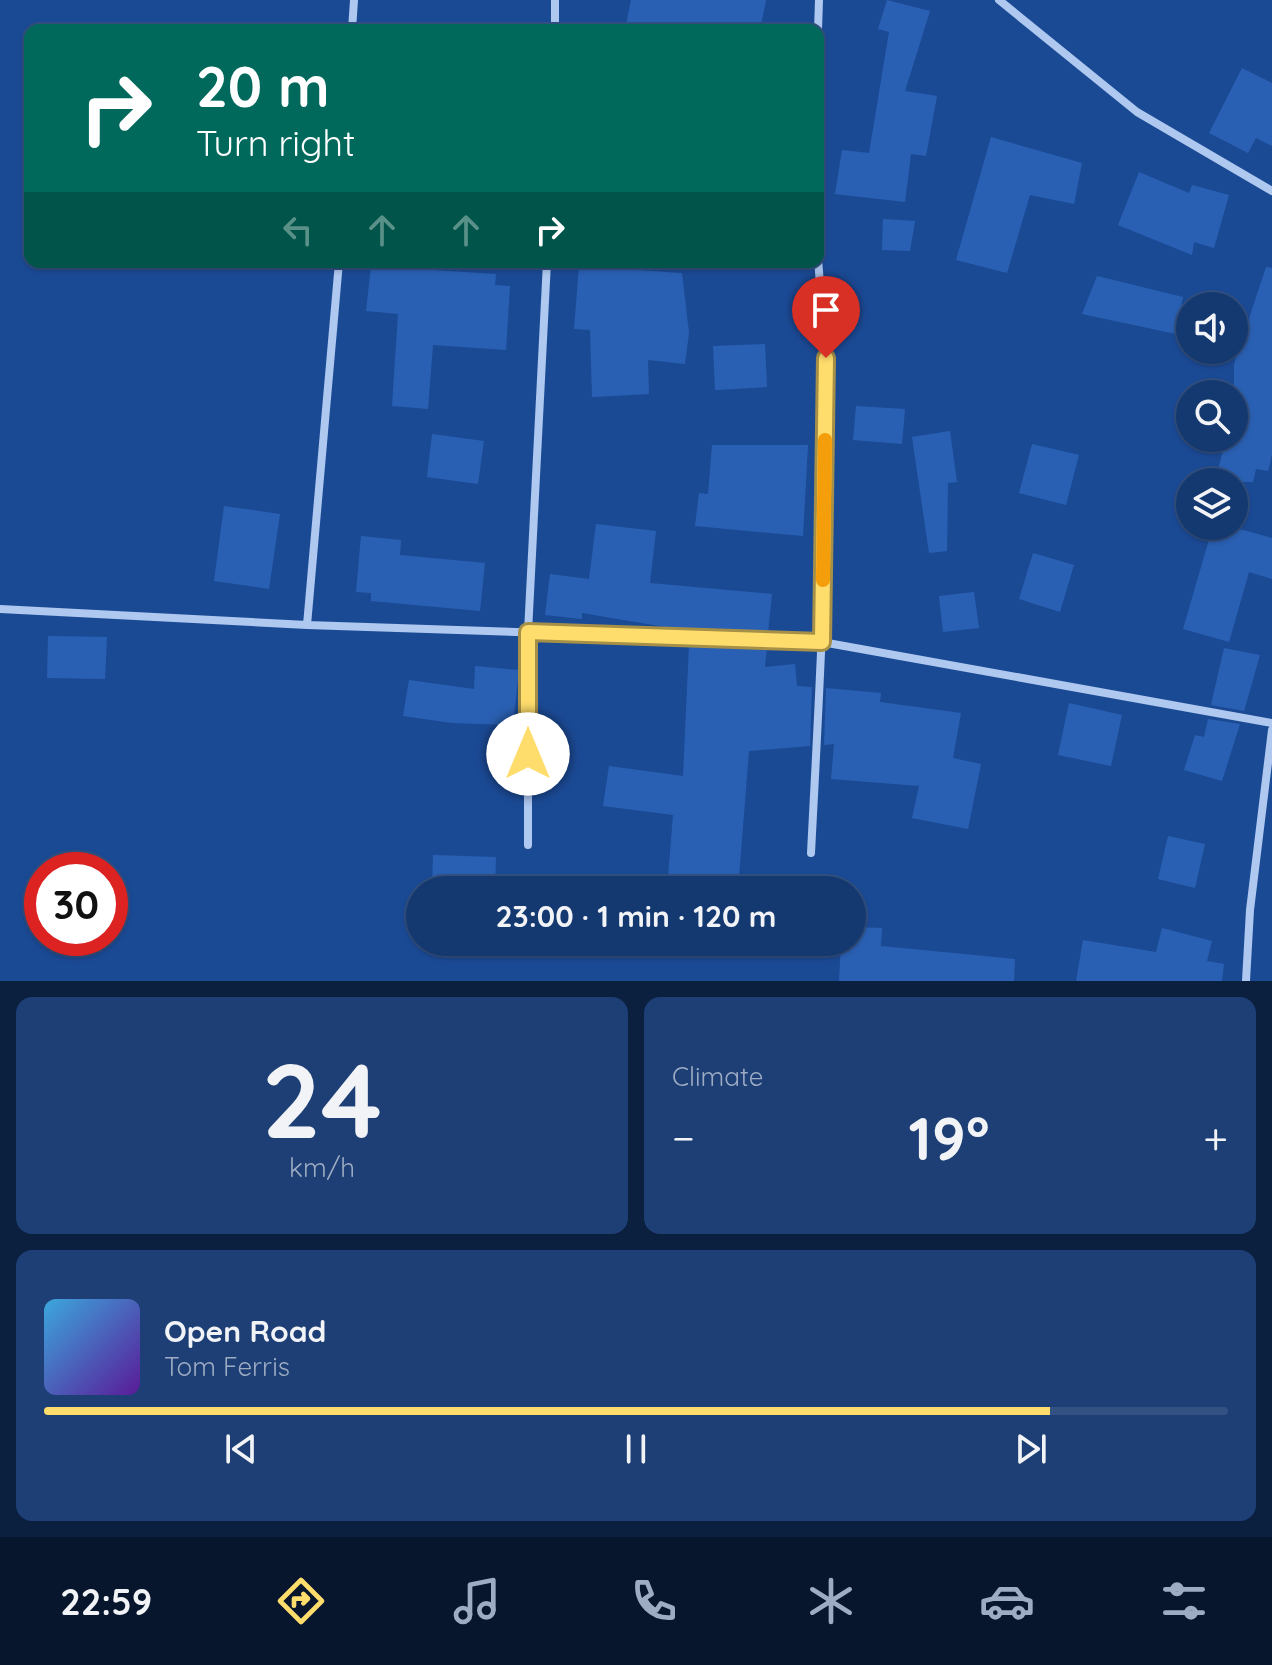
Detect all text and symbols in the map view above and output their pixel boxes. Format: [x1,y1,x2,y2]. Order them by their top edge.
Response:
text: 20 m [196,51,330,121]
icon: right [64,56,168,160]
text: Turn right [196,120,355,165]
icon: left [276,208,320,252]
icon: ahead [360,208,404,252]
icon: ahead [444,208,488,252]
icon: right [528,208,572,252]
pin [792,276,860,358]
icon: arrive [804,288,848,332]
map controls [1176,292,1248,540]
button: sound [1176,292,1248,364]
button: search [1176,380,1248,452]
button: layers [1176,468,1248,540]
position arrow [486,712,570,796]
speed limit sign: 30 [24,852,128,956]
text: 23:00 · 1 min · 120 m [495,897,777,935]
text: 24 [262,1034,382,1164]
text: Climate [672,1060,763,1093]
text: 19° [909,1100,990,1175]
text: − [672,1110,695,1165]
text: + [1203,1110,1228,1165]
text: km/h [289,1151,355,1184]
text: Open Road [164,1312,326,1350]
text: Tom Ferris [164,1350,290,1383]
icon: previous [219,1427,263,1471]
icon: pause [614,1427,658,1471]
icon: next [1009,1427,1053,1471]
icon: directions [273,1573,329,1629]
icon: music [449,1573,505,1629]
icon: phone [626,1573,682,1629]
icon: climate [803,1573,859,1629]
icon: car [979,1573,1035,1629]
icon: filters [1156,1573,1212,1629]
text: 22:59 [60,1579,152,1624]

